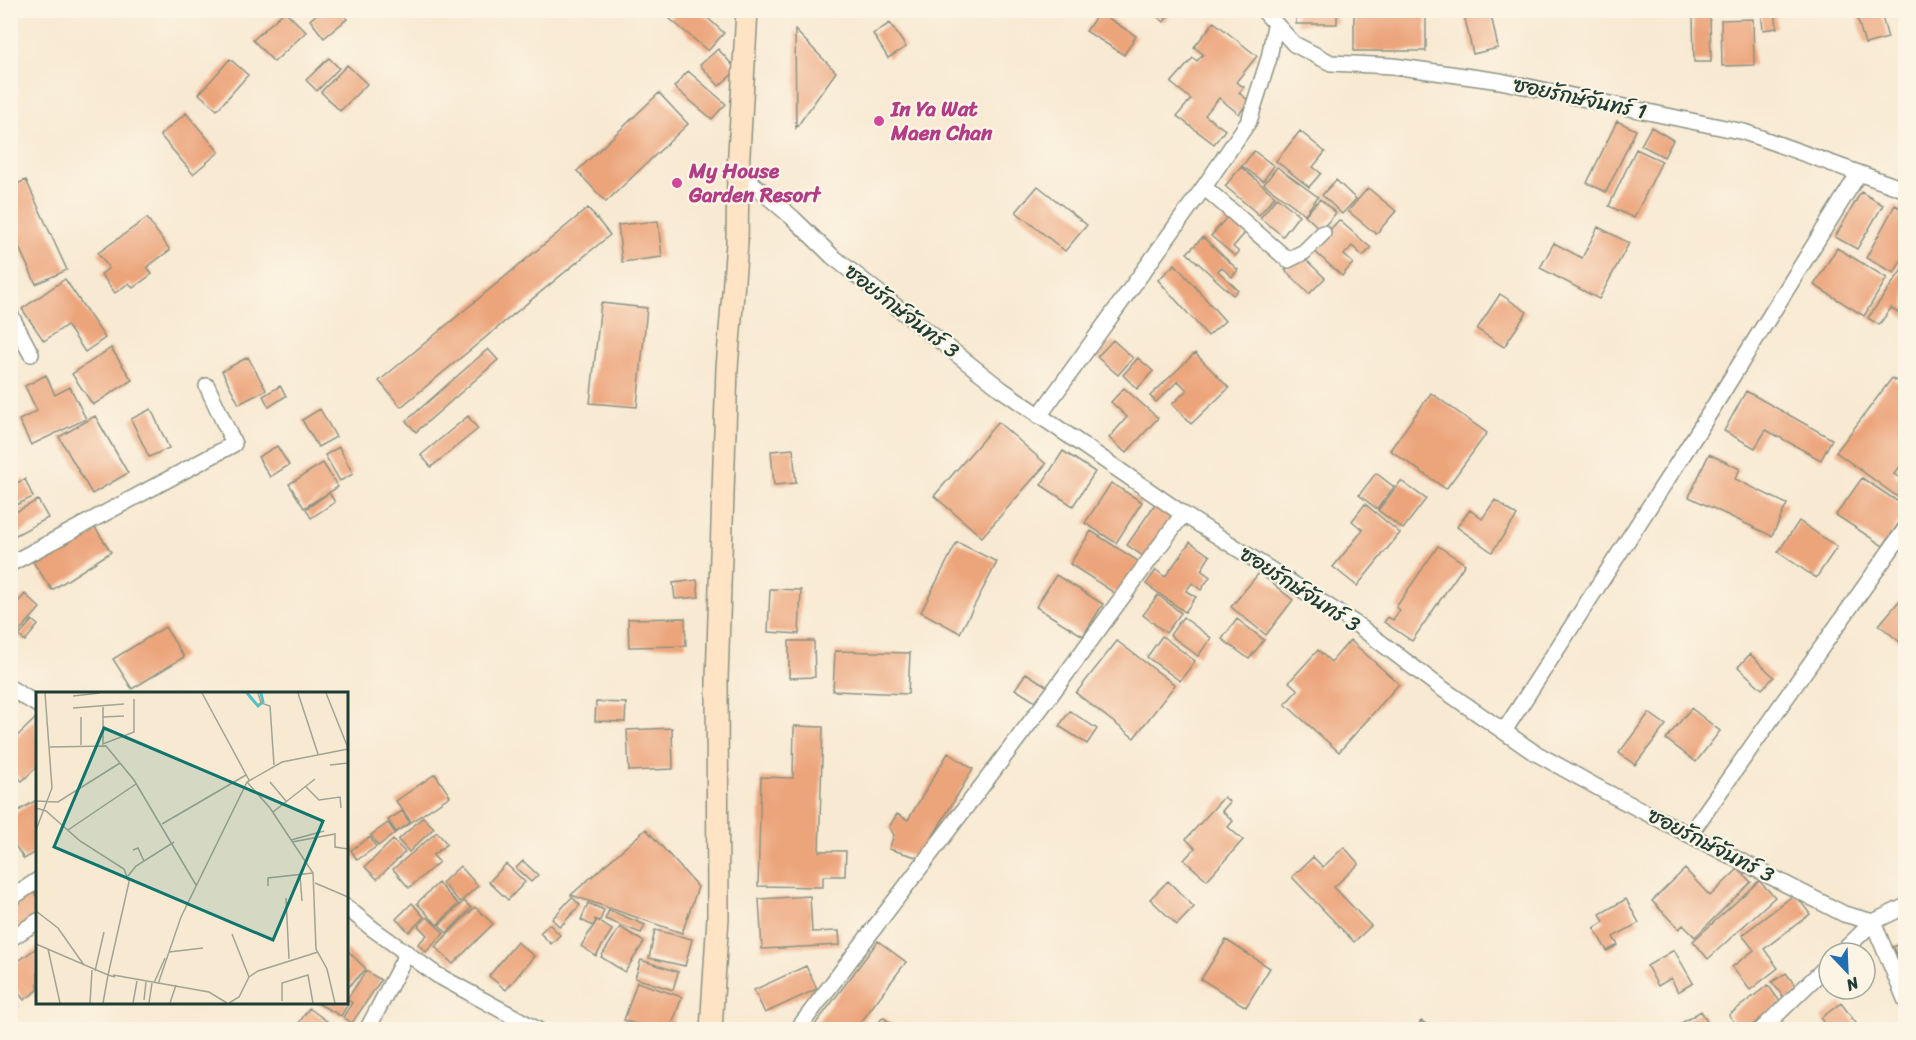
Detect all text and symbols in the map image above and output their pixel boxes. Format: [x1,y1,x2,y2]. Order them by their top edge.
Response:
street label: ซอยรักษ์จันทร์ 1 [1510,65,1650,131]
place label: In Ya Wat Maen Chan [890,90,993,152]
marker: In Ya Wat Maen Chan [872,114,886,128]
place label: My House Garden Resort [688,152,822,214]
marker: My House Garden Resort [670,176,684,190]
street label: ซอยรักษ์จันทร์ 3 [836,253,969,369]
street label: ซอยรักษ์จันทร์ 3 [1232,535,1369,643]
inset map [36,692,348,1004]
street label: ซอยรักษ์จันทร์ 3 [1641,797,1782,894]
north arrow [1817,941,1877,1001]
text: N [1841,968,1864,1000]

